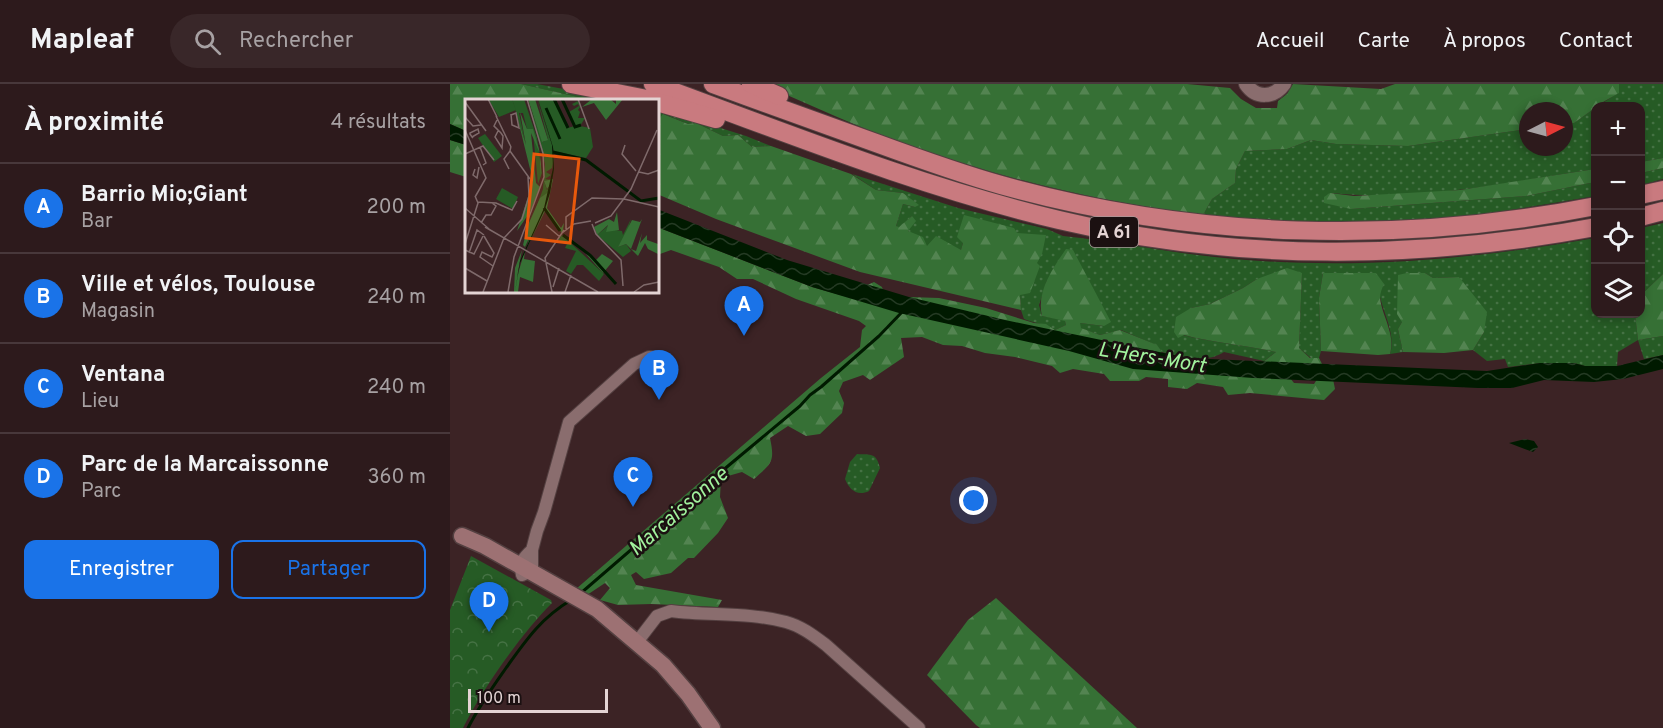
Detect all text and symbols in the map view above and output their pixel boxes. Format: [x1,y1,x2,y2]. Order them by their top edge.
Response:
search box [170,14,590,68]
text: Mapleaf [30,23,134,59]
icon: search [191,25,224,58]
text: Rechercher [239,28,353,55]
text: Accueil [1256,28,1325,55]
text: Carte [1358,28,1410,55]
text: À propos [1443,28,1526,55]
text: Contact [1559,28,1633,55]
inset map [465,99,658,292]
north arrow [1519,102,1573,156]
map controls [1591,102,1645,318]
button: + [1591,102,1645,156]
text: À proximité [24,107,164,140]
text: 4 résultats [331,110,426,136]
button: − [1591,156,1645,210]
text: Barrio Mio;Giant [81,182,248,209]
text: A [36,195,51,221]
text: 200 m [367,195,426,221]
text: Bar [81,209,113,235]
button: locate [1591,210,1645,264]
road number: A 61 [1090,217,1138,247]
button: layers [1591,264,1645,318]
text: Ville et vélos, Toulouse [81,272,315,299]
text: B [37,285,50,311]
text: 240 m [367,285,426,311]
pin: A [724,286,764,336]
text: Magasin [81,299,155,325]
water label: L'Hers-Mort [1096,337,1209,381]
pin: B [640,350,678,400]
text: Ventana [81,362,165,389]
text: C [37,375,50,401]
text: 240 m [367,375,426,401]
text: Lieu [81,389,119,415]
text: Parc de la Marcaissonne [81,452,329,479]
pin: C [614,458,652,507]
water label: Marcaissonne [624,461,735,563]
text: D [36,465,51,491]
text: 360 m [368,465,426,491]
text: Parc [81,479,121,505]
your location [959,486,988,515]
button: Enregistrer [24,540,219,599]
button: Partager [231,540,426,599]
pin: D [470,582,508,632]
scale bar [468,686,608,714]
text: 100 m [477,689,521,709]

